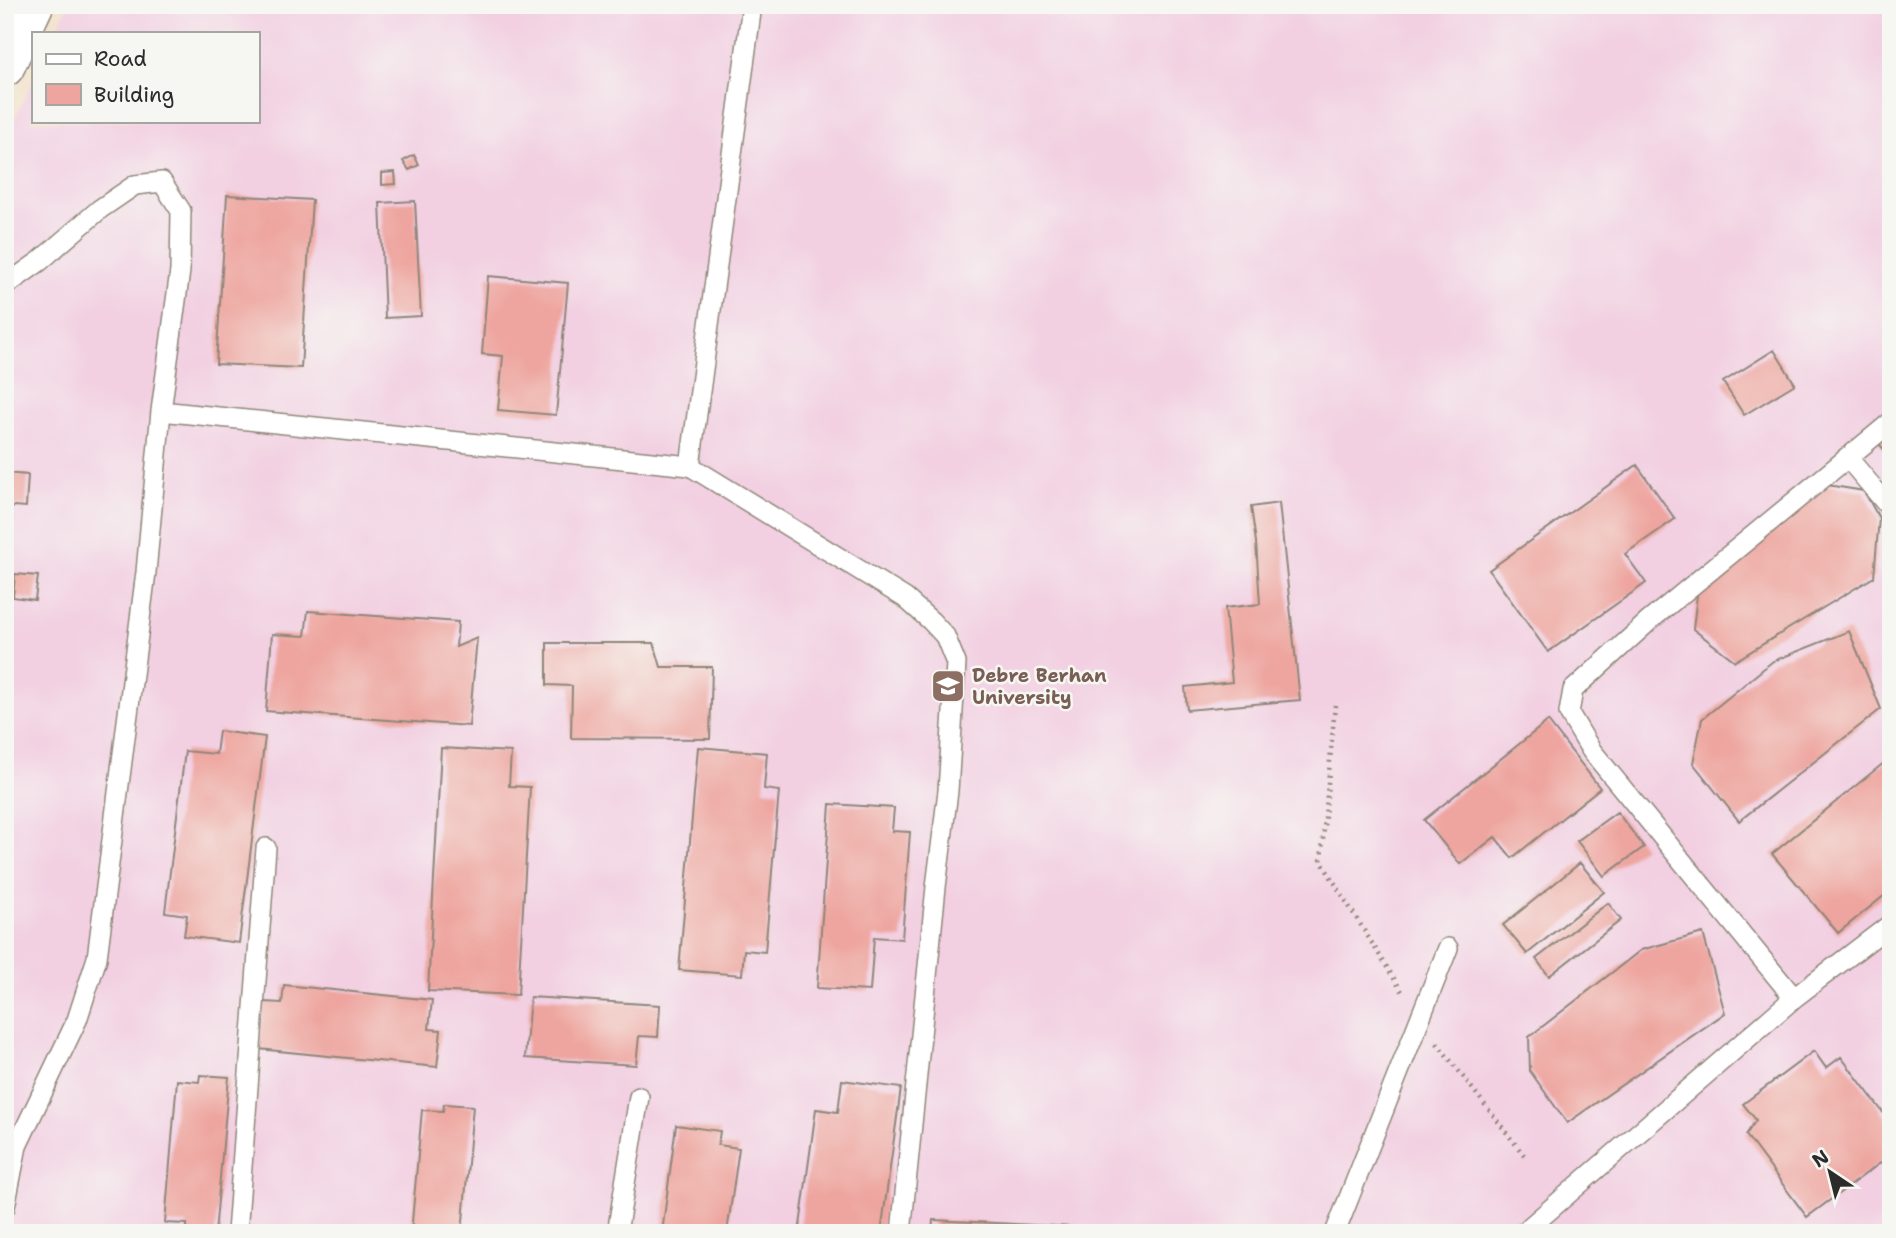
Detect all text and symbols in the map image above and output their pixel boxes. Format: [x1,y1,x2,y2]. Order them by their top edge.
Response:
legend [32,32,259,122]
text: Road [94,45,147,73]
text: Building [94,81,174,109]
place label: Debre Berhan University [972,663,1107,710]
school or university icon: Debre Berhan University [929,667,967,705]
north arrow [1794,1136,1864,1206]
text: N [1807,1144,1834,1173]

